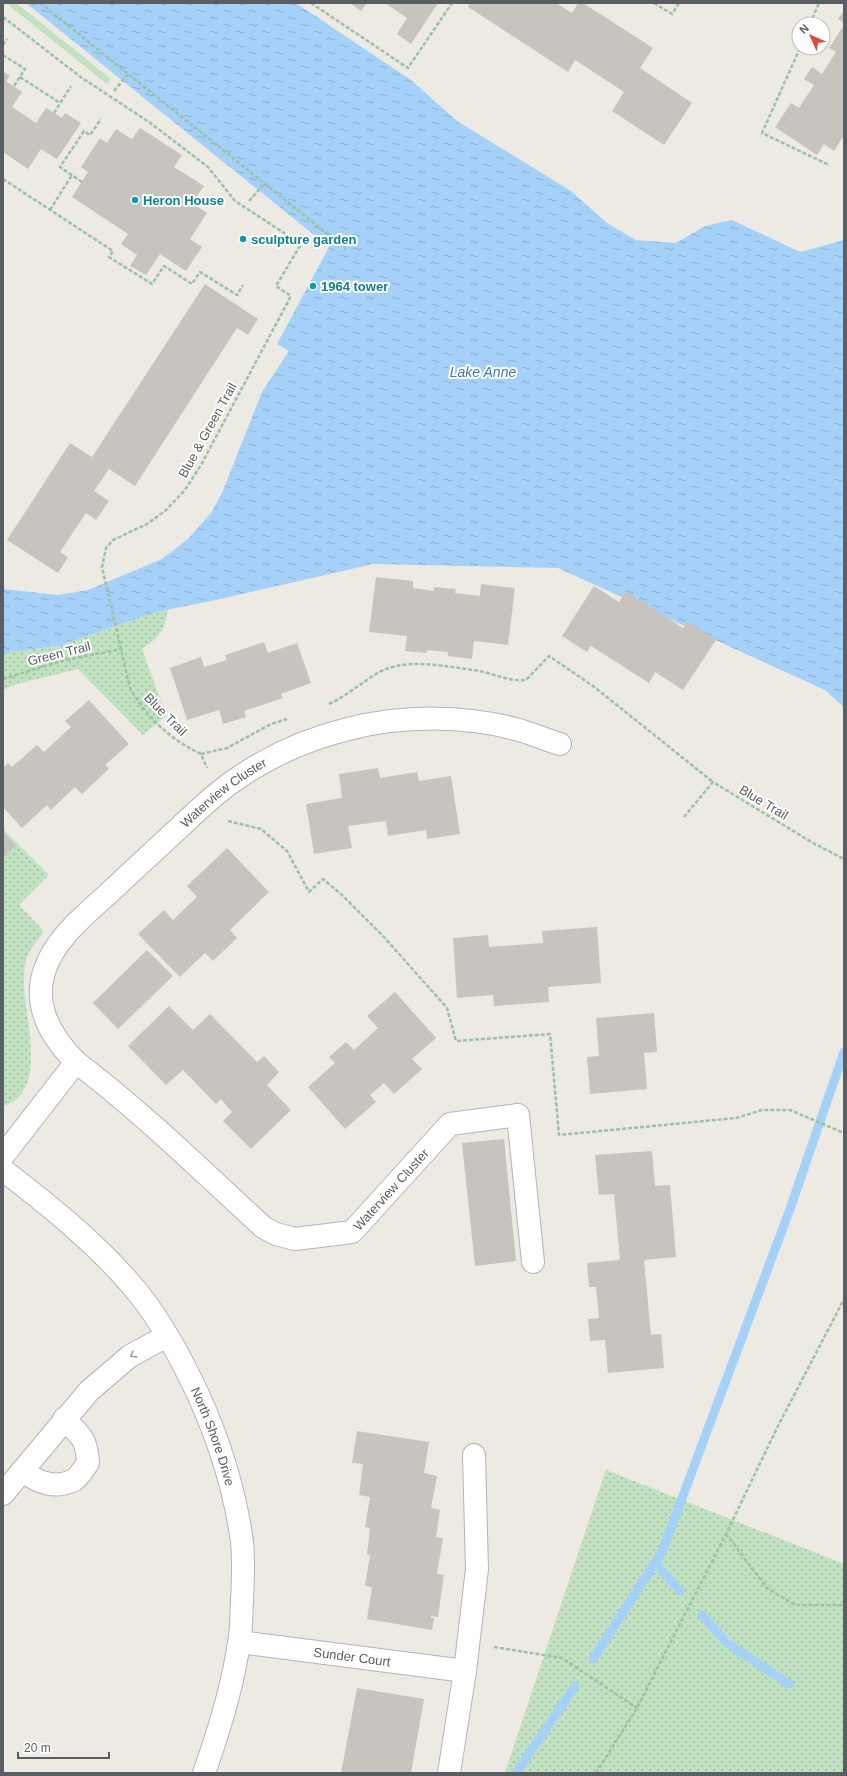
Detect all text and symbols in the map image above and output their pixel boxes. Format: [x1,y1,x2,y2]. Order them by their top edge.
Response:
north arrow [791,16,831,56]
text: N [797,22,811,36]
place label: Heron House [143,193,224,208]
marker: Heron House [130,195,140,205]
place label: sculpture garden [251,232,357,247]
marker: sculpture garden [238,234,248,244]
place label: 1964 tower [321,279,388,294]
marker: 1964 tower [308,281,318,291]
water label: Lake Anne [450,364,516,380]
street label: Blue & Green Trail [175,380,240,480]
street label: Green Trail [26,638,92,669]
street label: Blue Trail [141,690,190,739]
street label: Waterview Cluster [177,755,270,831]
street label: Blue Trail [737,782,791,823]
street label: Waterview Cluster [350,1145,432,1234]
one-way arrow [130,1350,137,1358]
street label: North Shore Drive [188,1385,238,1488]
street label: Sunder Court [313,1645,392,1669]
scale bar [18,1734,109,1760]
text: 20 m [24,1741,51,1755]

